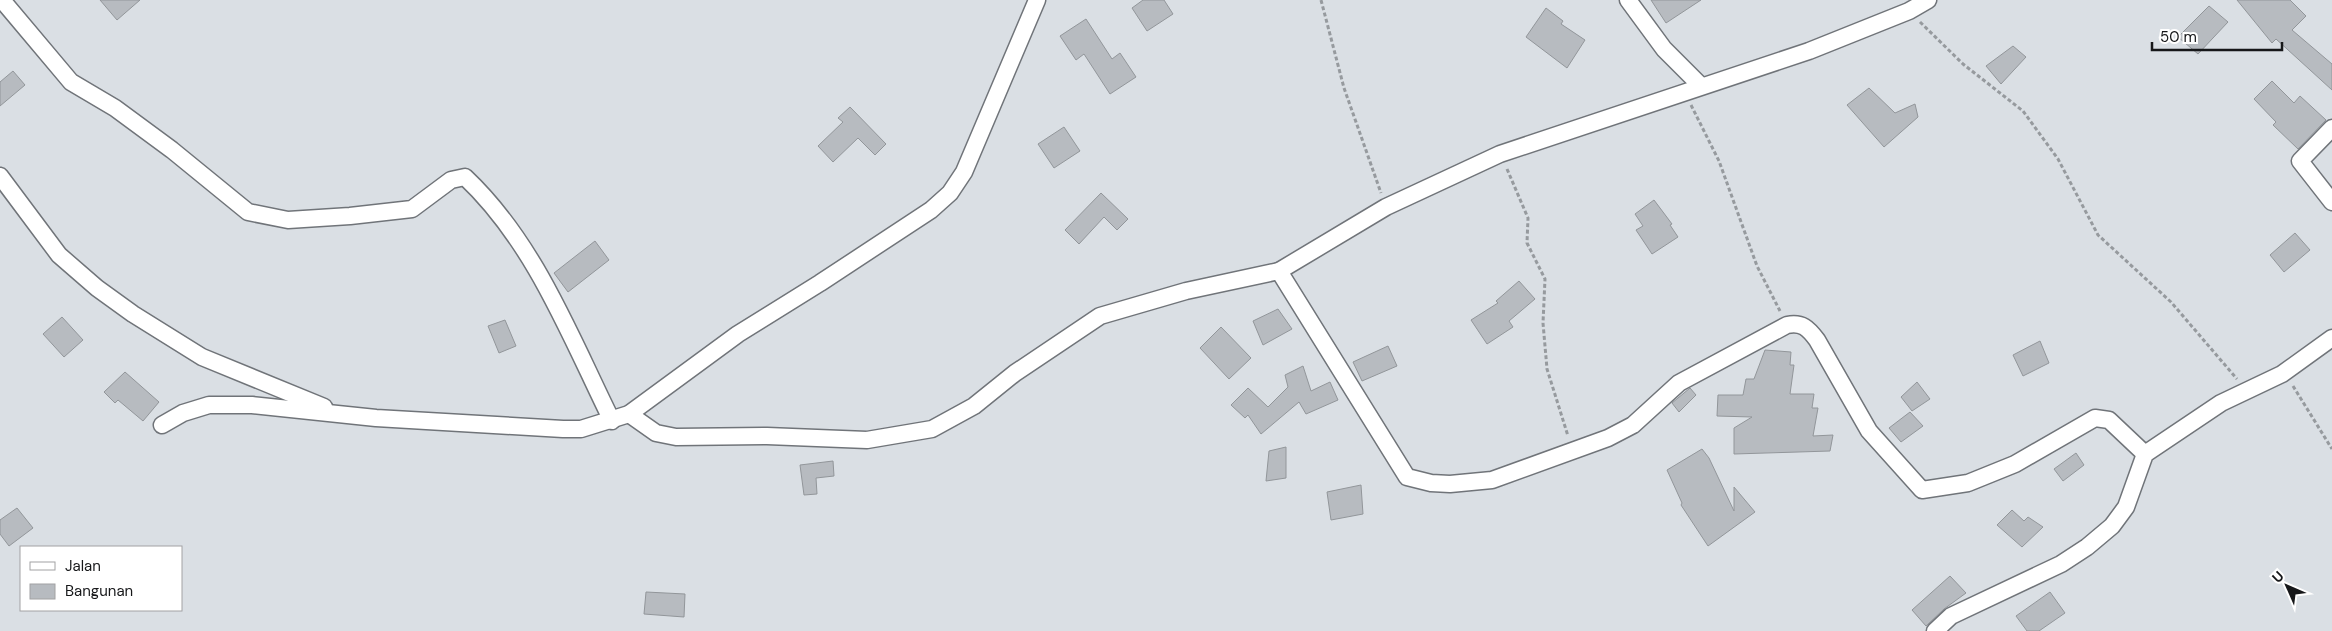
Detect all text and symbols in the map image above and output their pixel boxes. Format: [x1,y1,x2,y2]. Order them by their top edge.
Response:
scale bar [2152,20,2282,52]
text: 50 m [2160,27,2197,47]
legend [20,546,182,611]
text: Jalan [65,556,101,576]
north arrow [2262,561,2312,611]
text: U [2268,567,2288,587]
text: Bangunan [65,581,133,601]

